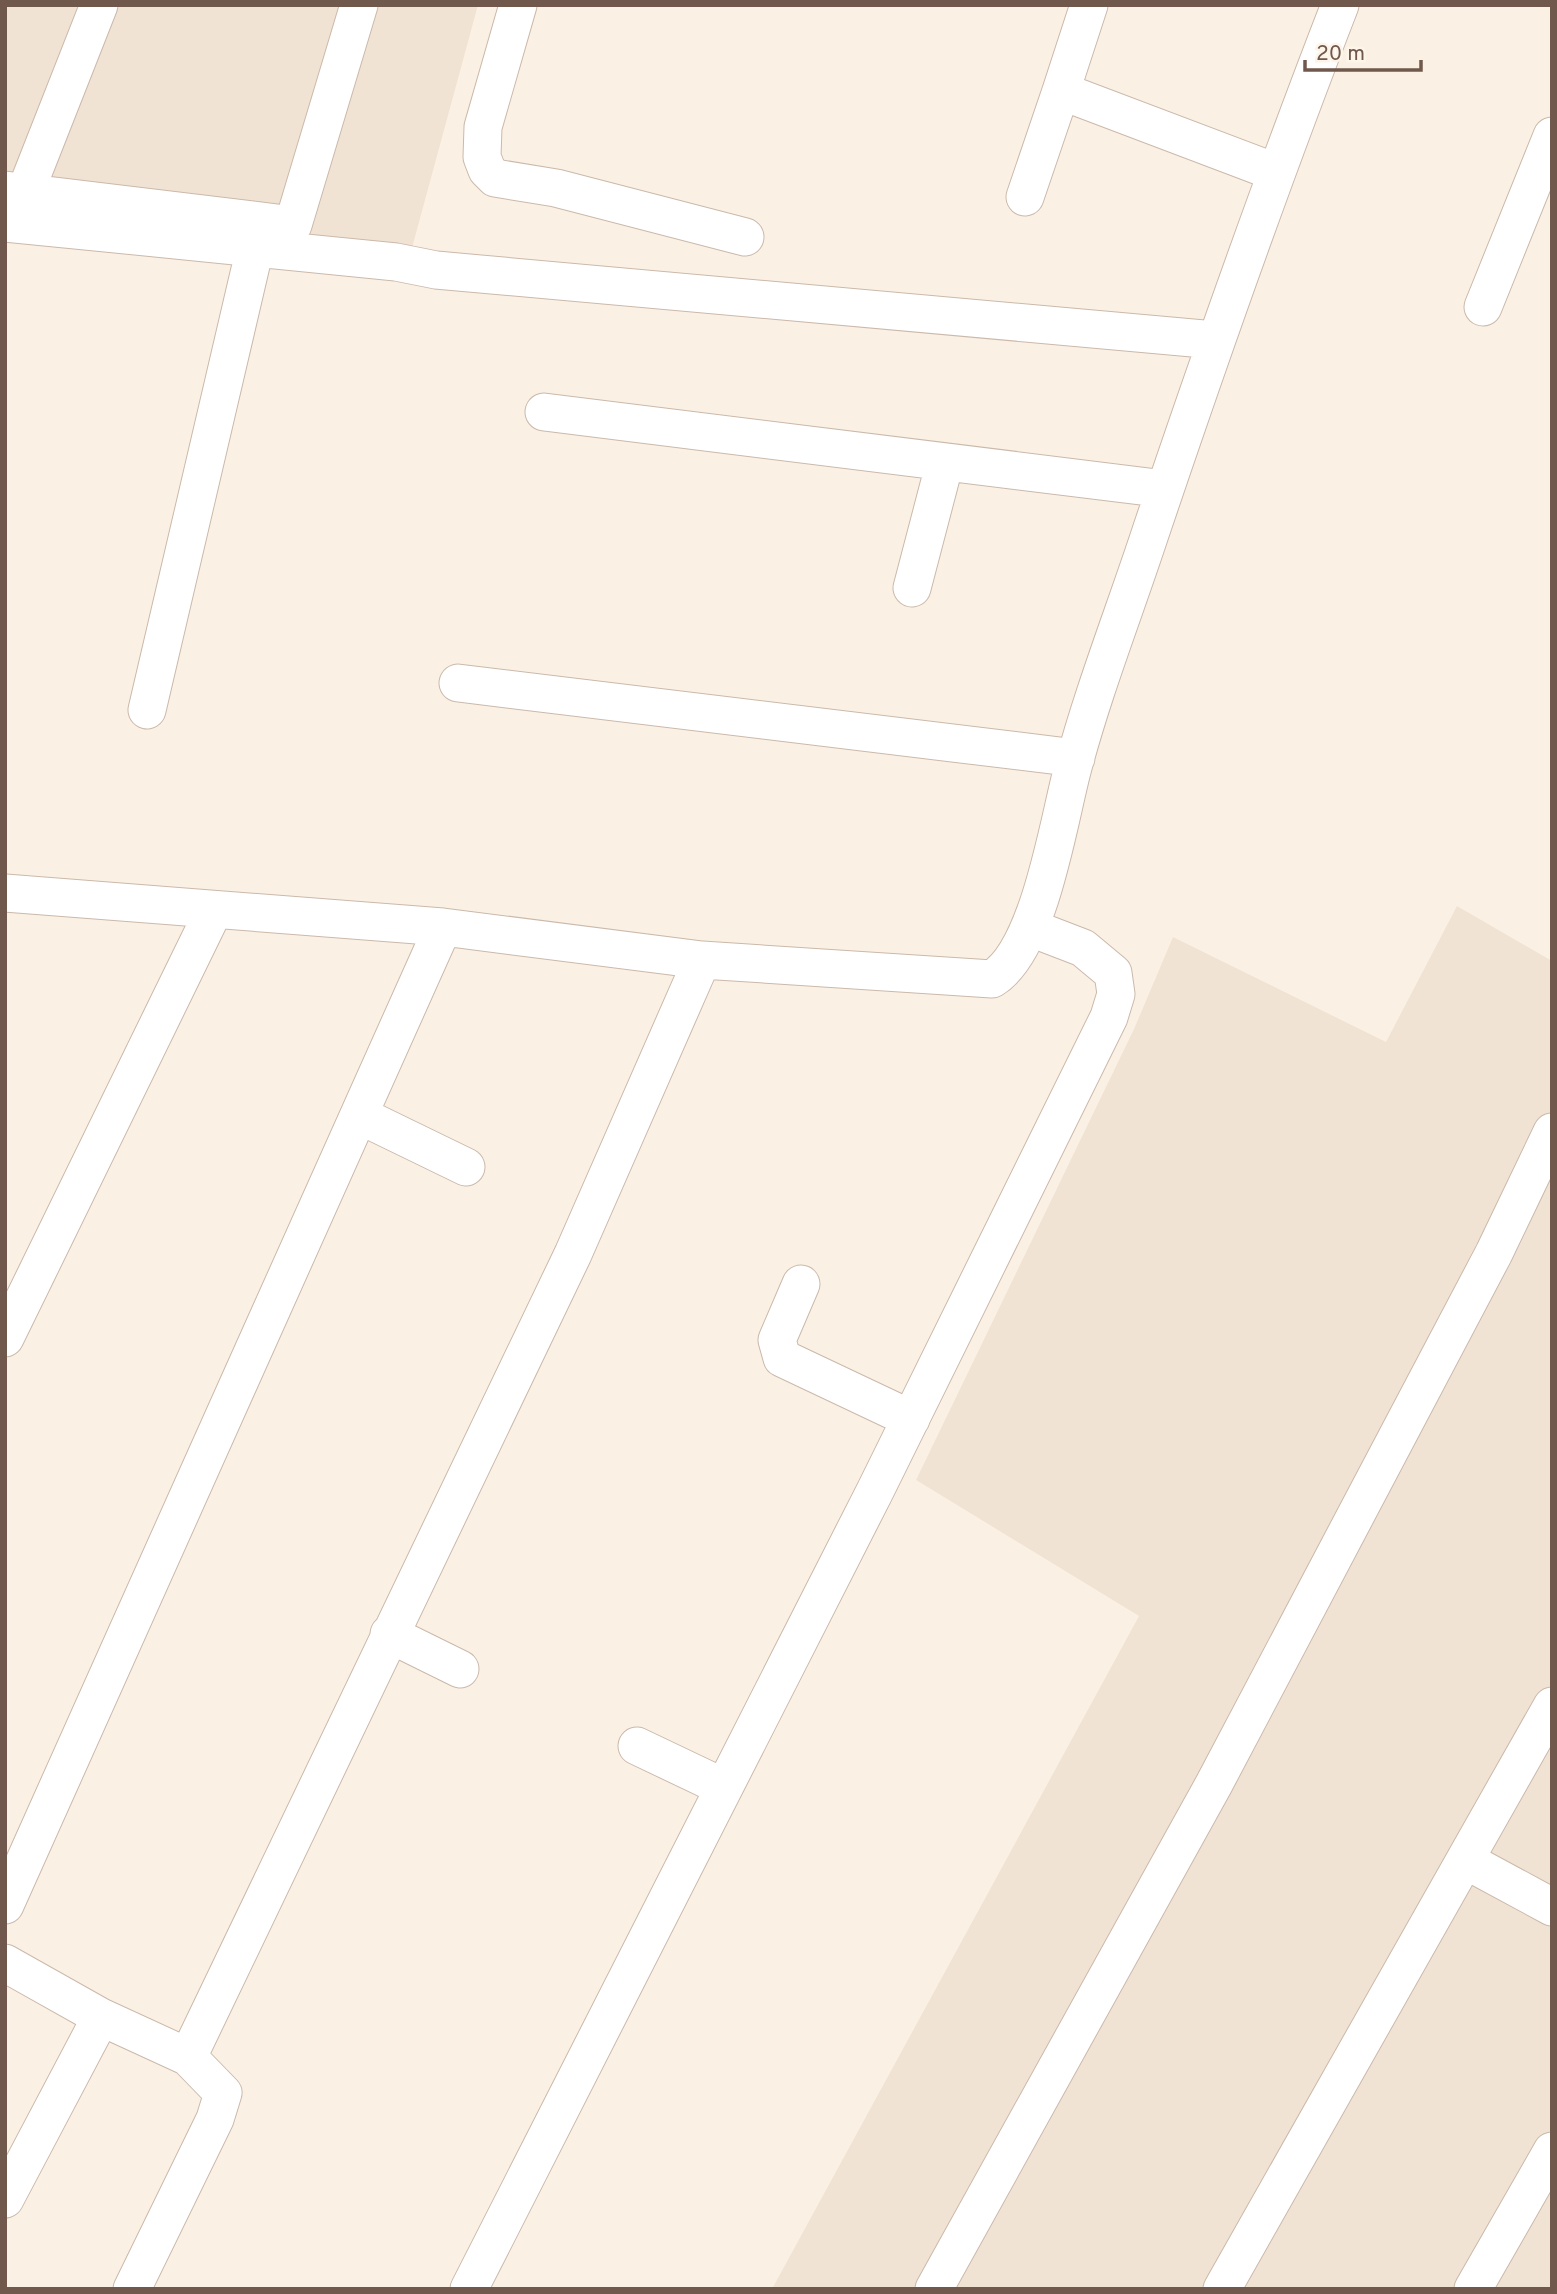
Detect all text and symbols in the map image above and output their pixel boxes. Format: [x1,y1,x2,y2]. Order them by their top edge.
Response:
scale bar [1305,28,1420,72]
text: 20 m [1316,41,1365,68]

